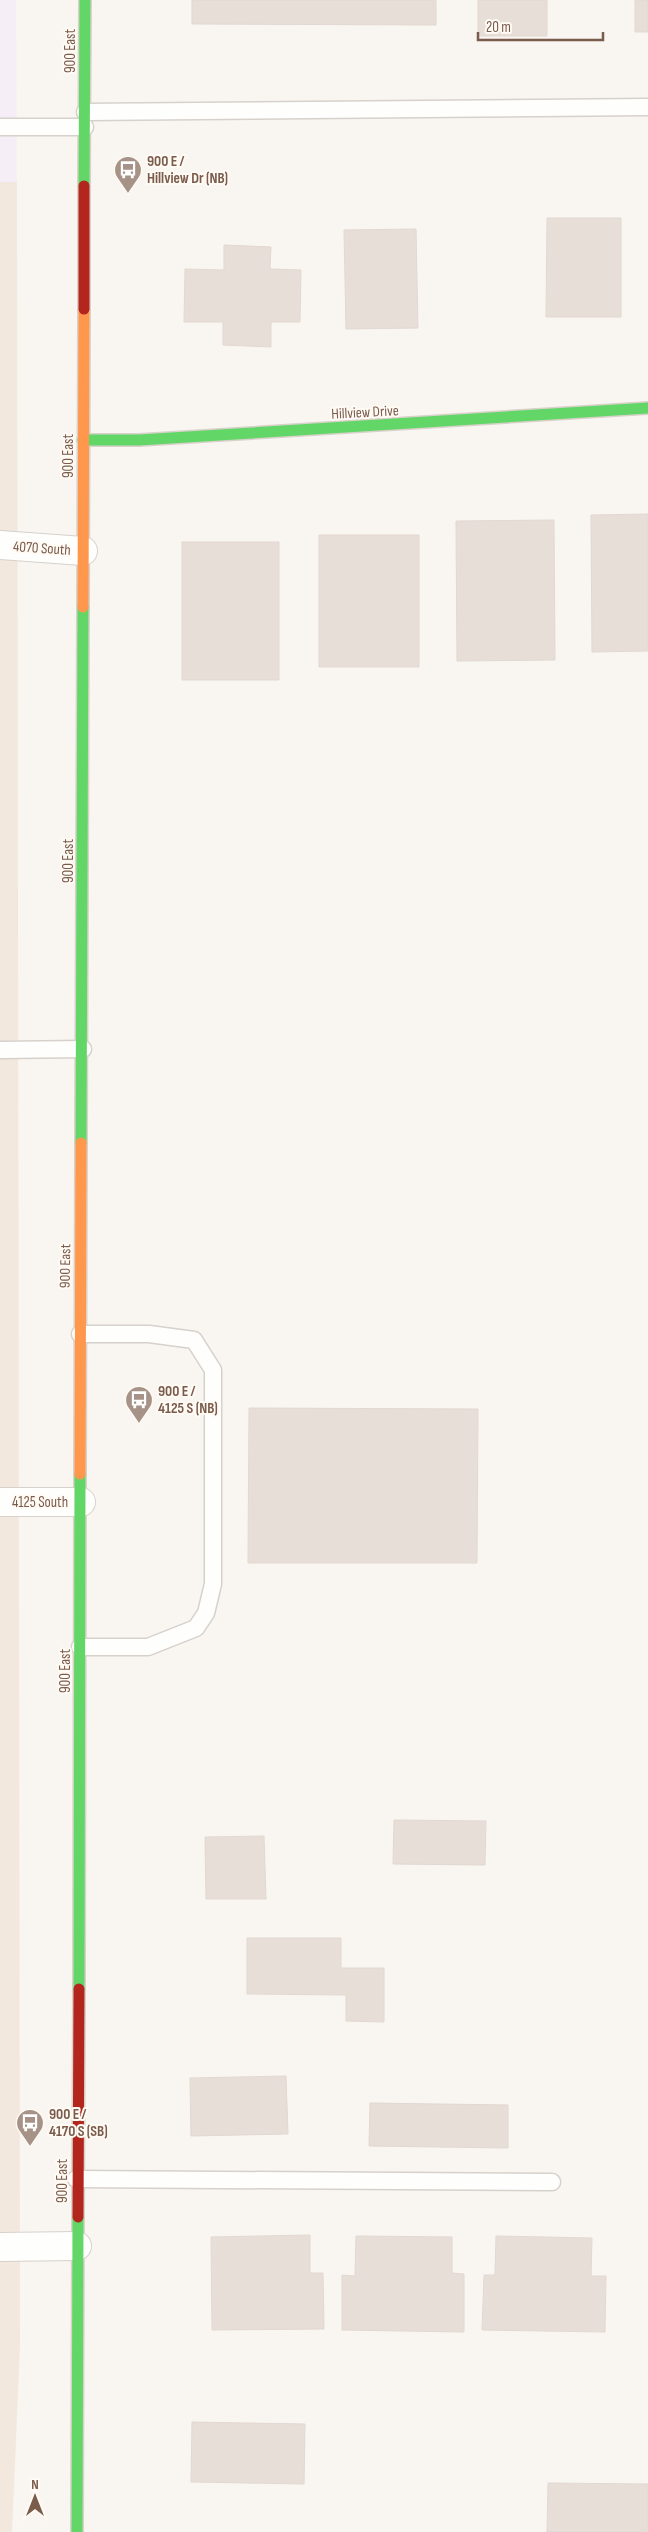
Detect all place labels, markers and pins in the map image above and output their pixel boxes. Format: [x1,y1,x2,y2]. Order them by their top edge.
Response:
place label: 900 E / Hillview Dr (NB) [147,152,228,188]
bus stop icon: 900 E / Hillview Dr (NB) [113,155,143,194]
place label: 900 E / 4125 S (NB) [158,1382,218,1418]
bus stop icon: 900 E / 4125 S (NB) [124,1385,154,1424]
place label: 900 E / 4170 S (SB) [49,2105,108,2141]
bus stop icon: 900 E / 4170 S (SB) [15,2108,45,2147]

